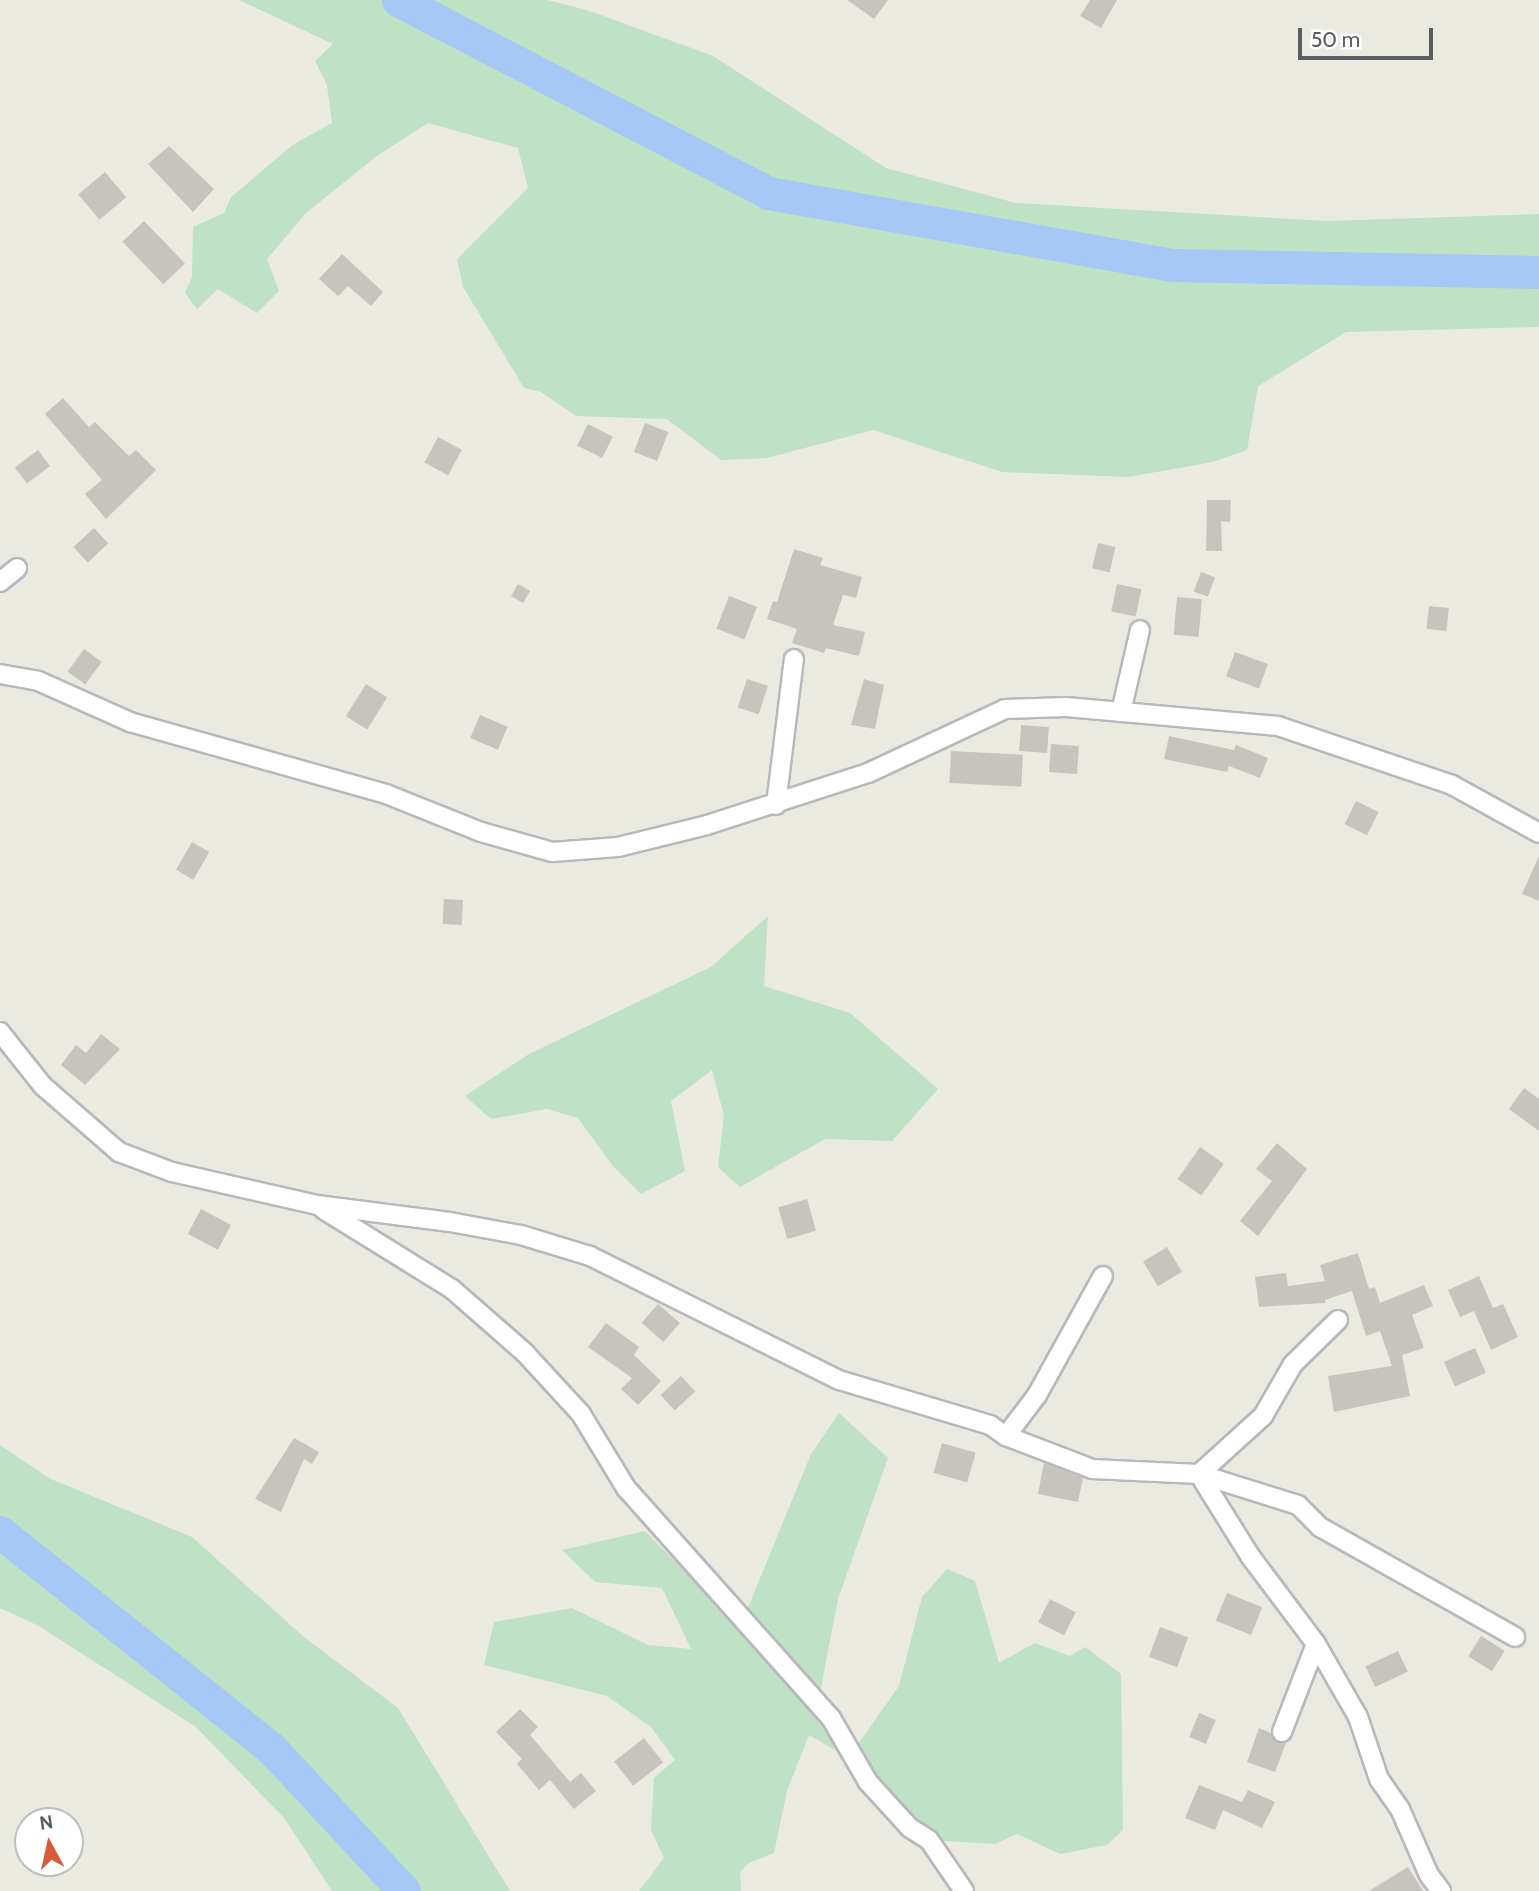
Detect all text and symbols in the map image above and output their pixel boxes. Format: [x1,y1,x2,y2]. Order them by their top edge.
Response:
scale bar [1301,14,1436,58]
text: 50 m [1311,27,1360,52]
north arrow [14,1807,84,1877]
text: N [38,1810,55,1835]

